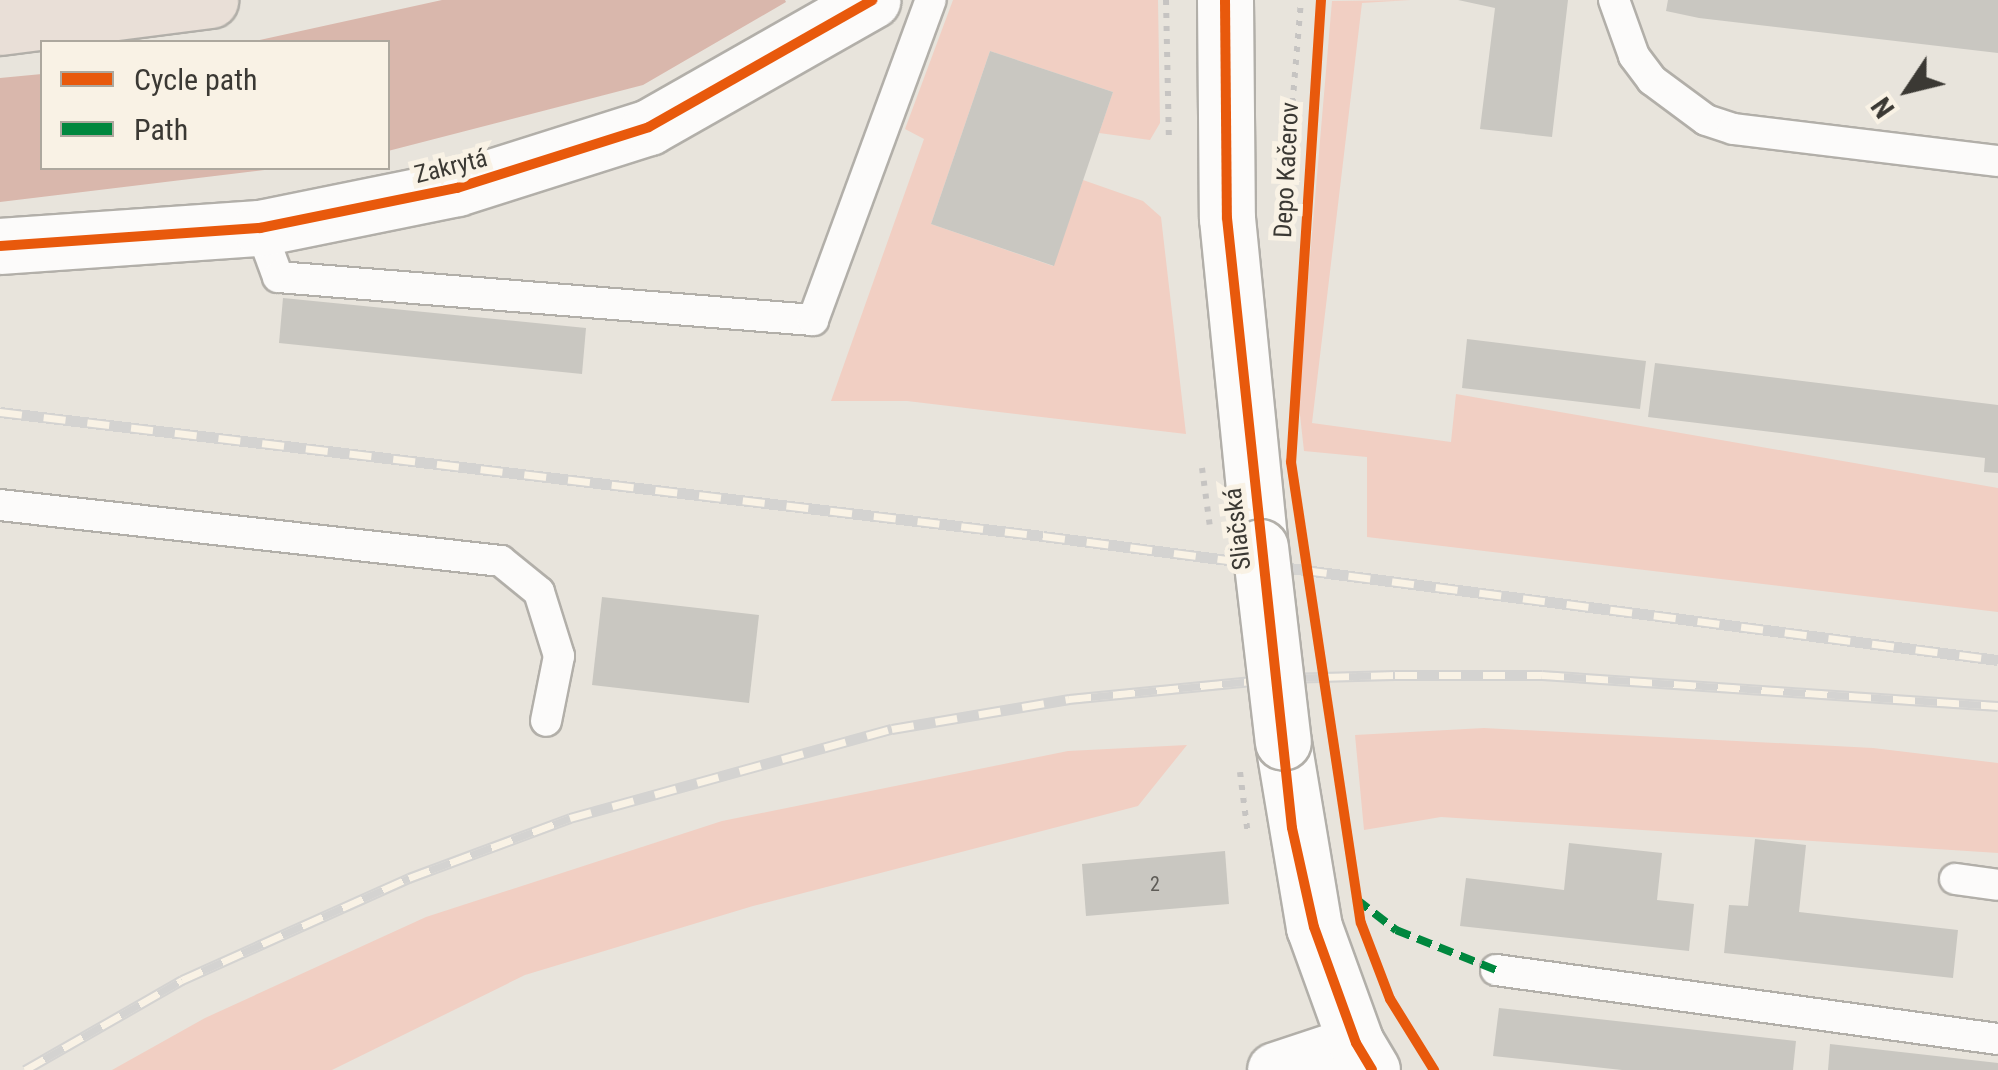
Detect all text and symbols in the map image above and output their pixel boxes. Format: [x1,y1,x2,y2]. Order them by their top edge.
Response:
legend [40,40,390,170]
north arrow [1858,40,1958,140]
text: Cycle path [134,62,258,97]
text: N [1865,91,1901,124]
street label: Depo Kačerov [1268,101,1306,239]
text: Path [134,112,188,147]
street label: Zakrytá [412,144,490,190]
street label: Sliačská [1218,486,1258,572]
house number: 2 [1150,872,1160,896]

